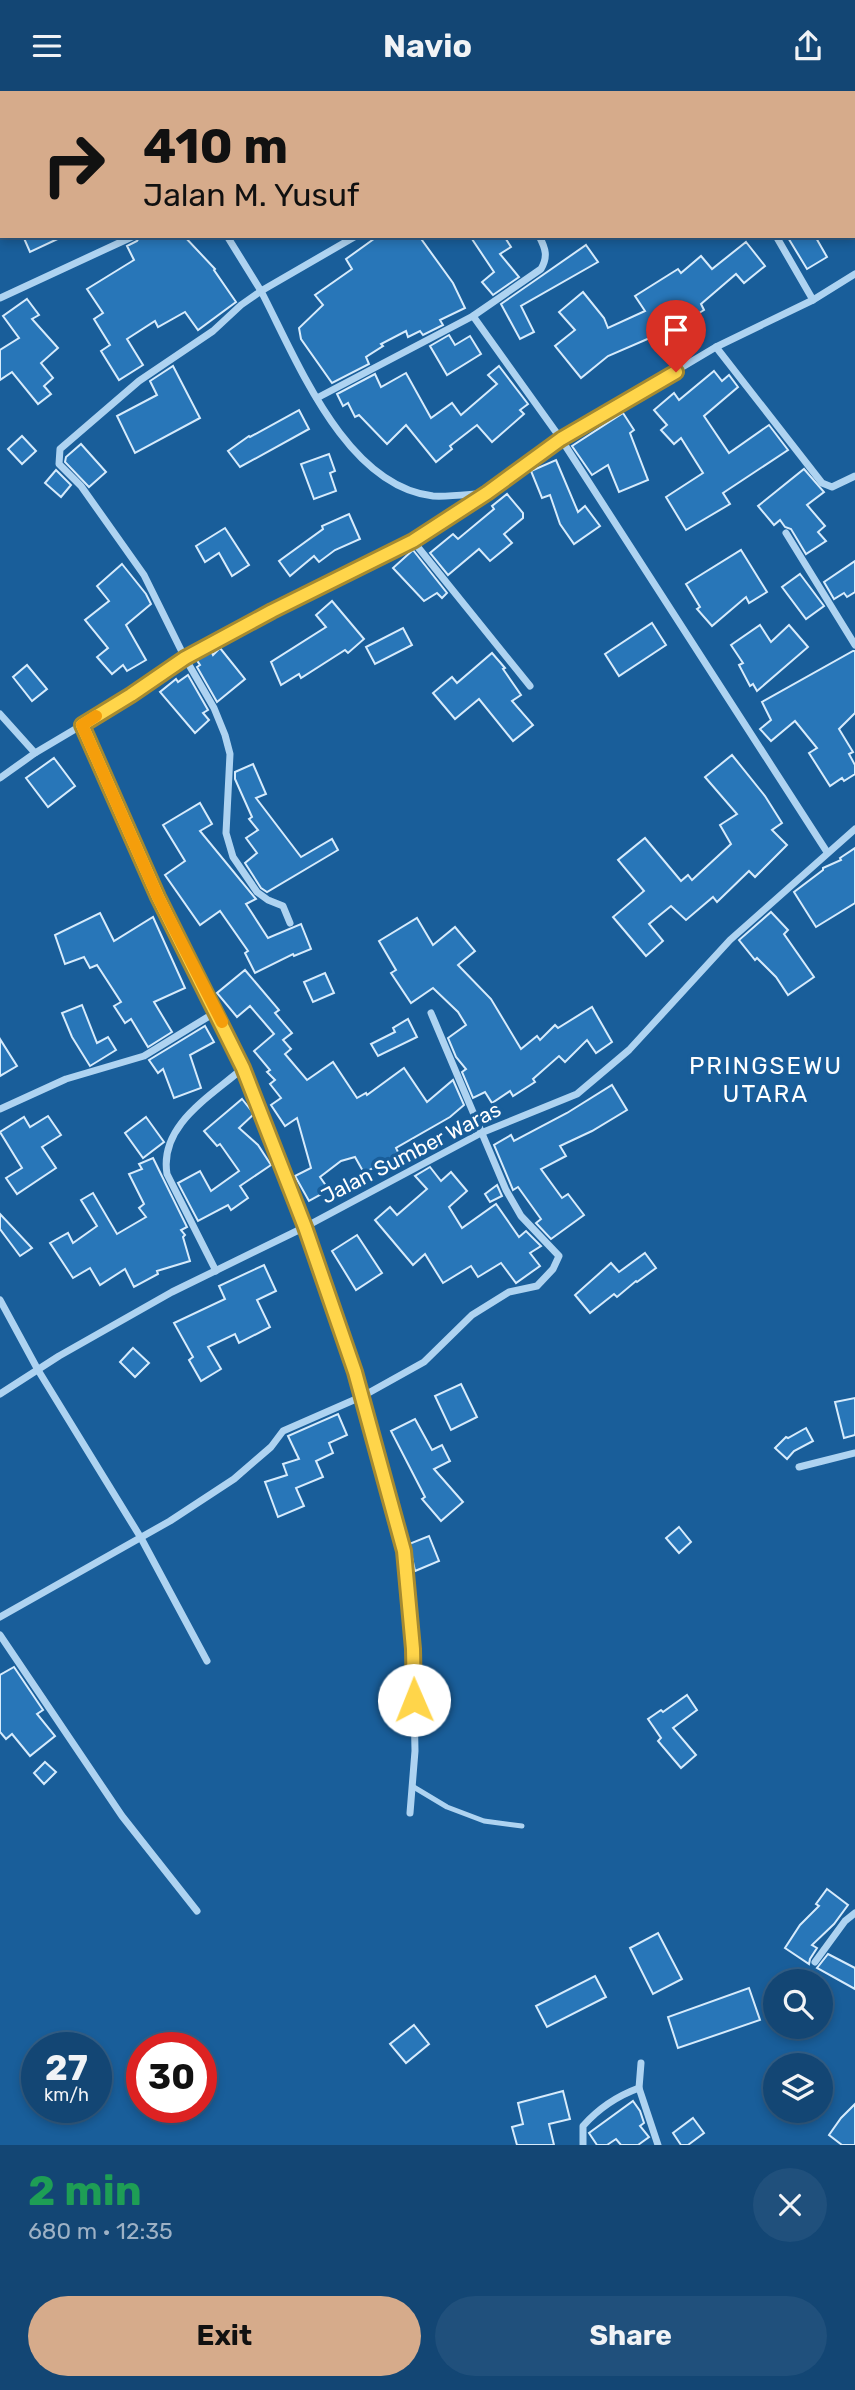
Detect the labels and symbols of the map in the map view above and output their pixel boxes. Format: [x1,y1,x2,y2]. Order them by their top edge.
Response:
pin [646,300,706,372]
district label: PRINGSEWU UTARA [689,1052,843,1108]
street label: Jalan Sumber Waras [317,1096,505,1209]
position arrow [377,1663,451,1737]
speed limit sign: 30 [126,2032,217,2123]

